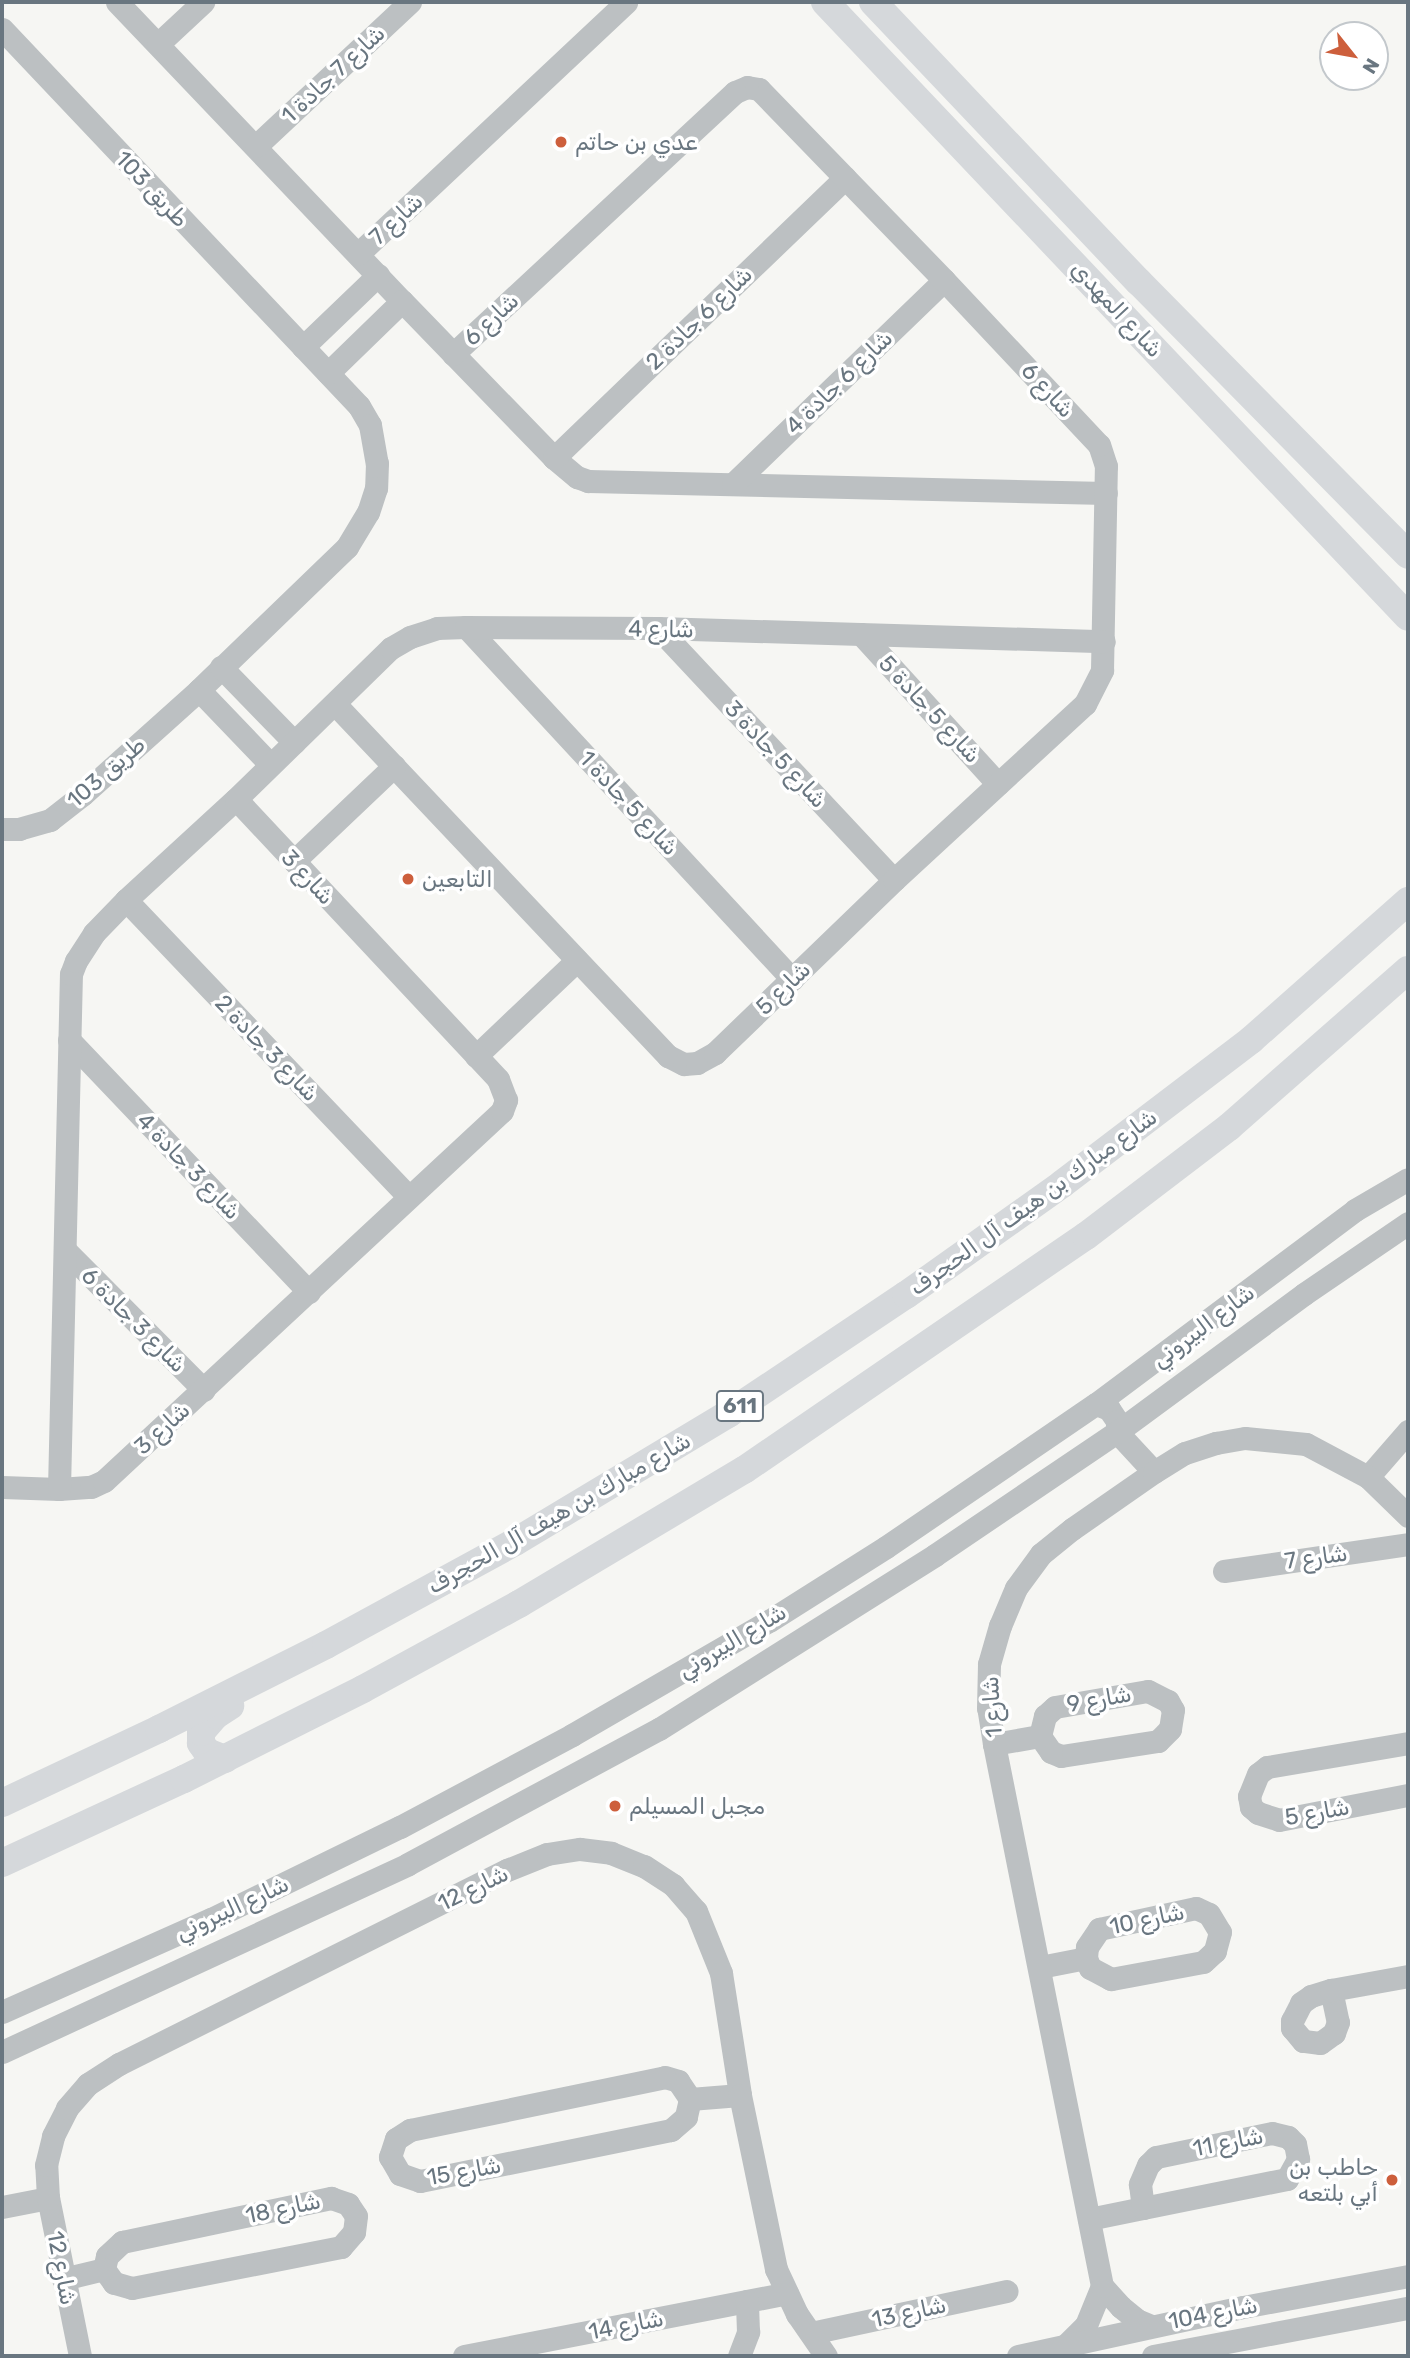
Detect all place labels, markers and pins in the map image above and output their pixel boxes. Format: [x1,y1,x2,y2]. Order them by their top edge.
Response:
place label: عدي بن حاتم [575,128,697,156]
marker: عدي بن حاتم [553,134,569,150]
place label: التابعين [422,865,493,893]
marker: التابعين [400,871,416,887]
place label: مجبل المسيلم [629,1792,765,1820]
marker: مجبل المسيلم [607,1798,623,1814]
place label: حاطب بن أبي بلتعه [1289,2153,1378,2207]
marker: حاطب بن أبي بلتعه [1384,2172,1400,2188]

